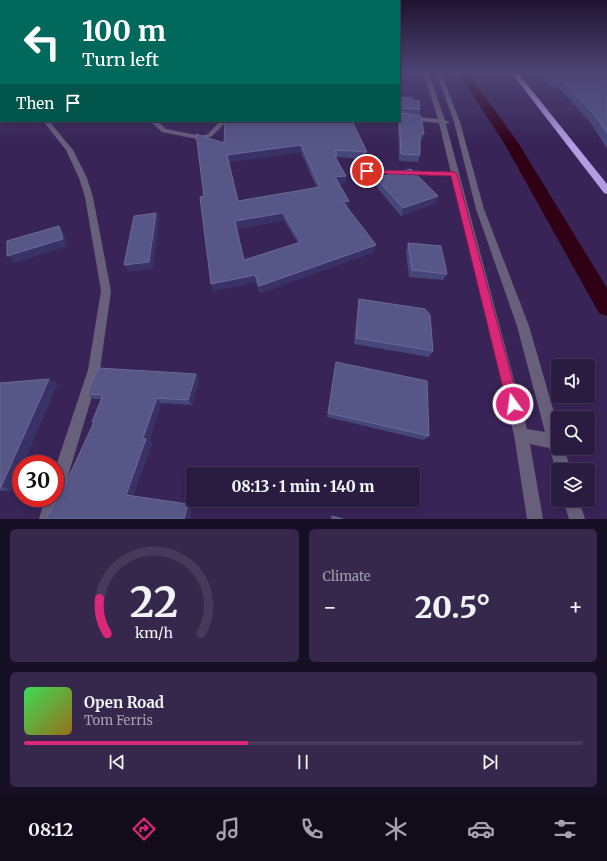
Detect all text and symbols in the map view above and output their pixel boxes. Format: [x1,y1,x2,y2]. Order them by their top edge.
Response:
text: 100 m [82,13,166,49]
icon: left [16,16,68,68]
text: Turn left [82,48,159,71]
icon: arrive [62,92,84,114]
text: Then [16,94,54,113]
pin [350,154,384,188]
icon: arrive [356,160,378,182]
map controls [551,359,595,507]
button: sound [551,359,595,403]
position arrow [492,383,534,425]
button: search [551,411,595,455]
speed limit sign: 30 [12,455,64,507]
button: layers [551,463,595,507]
text: 08:13 · 1 min · 140 m [231,477,375,496]
text: Climate [323,568,371,585]
text: 22 [130,575,178,627]
text: 20.5° [415,588,491,626]
text: − [323,593,337,621]
text: + [568,593,583,621]
text: km/h [135,623,174,641]
text: Open Road [84,693,164,712]
text: Tom Ferris [84,712,153,729]
icon: previous [106,751,128,773]
icon: pause [292,751,314,773]
icon: next [479,751,501,773]
icon: directions [130,815,158,843]
icon: music [214,815,242,843]
icon: phone [298,815,326,843]
icon: climate [382,815,410,843]
icon: car [467,815,495,843]
icon: filters [551,815,579,843]
text: 08:12 [28,818,73,841]

